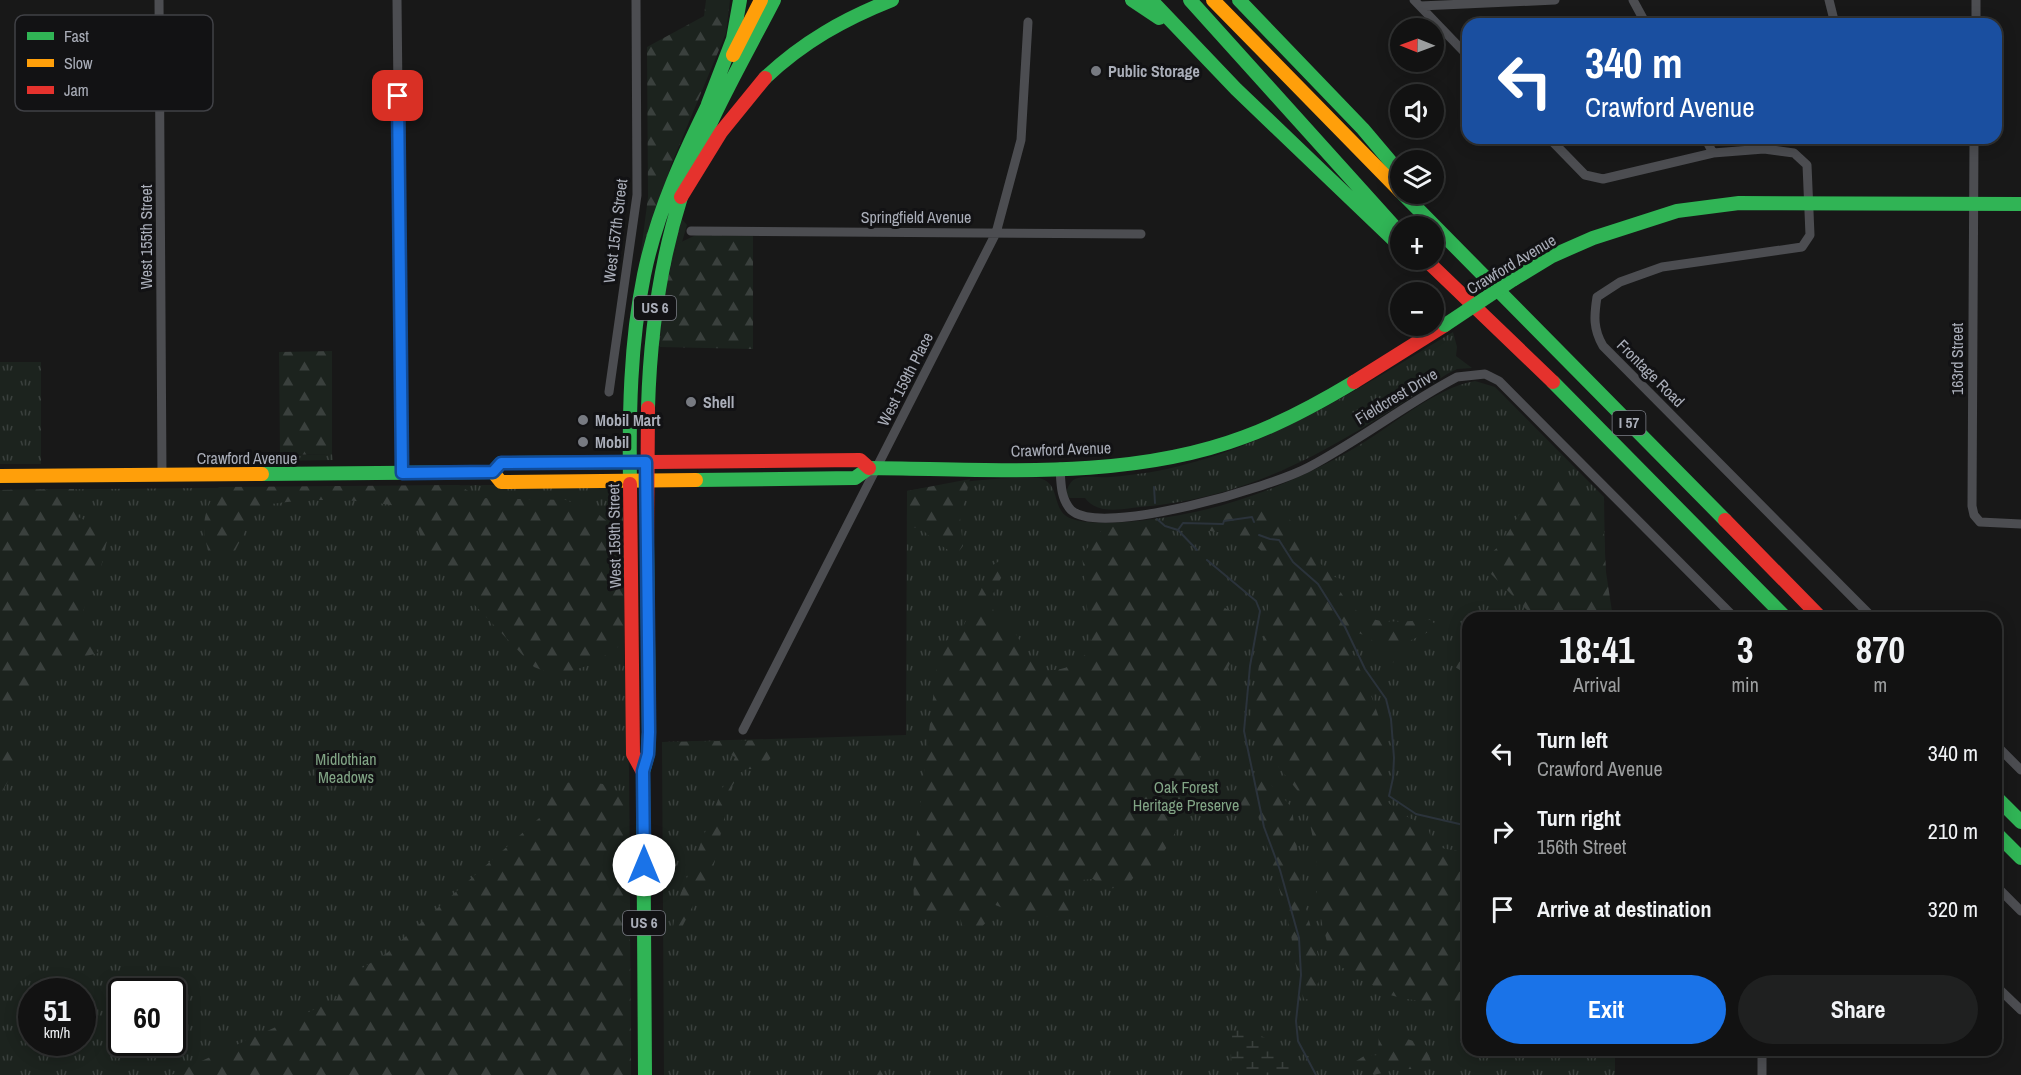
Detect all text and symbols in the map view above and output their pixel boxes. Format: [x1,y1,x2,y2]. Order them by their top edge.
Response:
legend [15,15,213,111]
north arrow [1390,18,1444,72]
map controls [1390,18,1444,336]
text: Fast [64,25,89,47]
text: 340 m [1585,35,1683,91]
icon: left [1486,42,1564,120]
text: Slow [64,52,93,74]
place label: Public Storage [1108,60,1200,82]
marker: Public Storage [1089,64,1103,78]
pin [372,70,423,121]
text: Jam [64,79,89,101]
icon: arrive [381,79,414,112]
button: sound [1390,84,1444,138]
text: Crawford Avenue [1585,89,1754,125]
button: layers [1390,150,1444,204]
street label: West 157th Street [598,177,632,284]
street label: West 155th Street [135,184,157,289]
street label: Springfield Avenue [861,206,971,228]
button: + [1390,216,1444,270]
street label: Crawford Avenue [1462,229,1560,299]
button: − [1390,282,1444,336]
road number: US 6 [634,296,676,320]
street label: 163rd Street [1946,323,1968,395]
street label: West 159th Place [872,328,938,430]
street label: Frontage Road [1612,334,1690,412]
street label: Fieldcrest Drive [1351,363,1441,429]
place label: Shell [703,391,734,413]
marker: Shell [684,395,698,409]
place label: Mobil Mart [595,409,661,431]
road number: I 57 [1612,411,1646,435]
marker: Mobil Mart [576,413,590,427]
place label: Mobil [595,431,629,453]
marker: Mobil [576,435,590,449]
street label: Crawford Avenue [1010,436,1112,462]
street label: Crawford Avenue [197,447,297,469]
street label: West 159th Street [602,483,626,589]
text: 18:41 [1559,626,1634,674]
text: 3 [1737,626,1753,674]
text: 870 [1856,626,1905,674]
text: Arrival [1573,671,1620,698]
text: min [1731,671,1759,698]
text: m [1874,671,1887,698]
text: Turn left [1537,725,1608,755]
icon: left [1486,737,1519,770]
text: 340 m [1928,738,1978,768]
park label: Midlothian Meadows [315,748,377,788]
text: Crawford Avenue [1537,755,1663,782]
park label: Oak Forest Heritage Preserve [1133,776,1239,816]
text: Turn right [1537,803,1621,833]
icon: right [1486,815,1519,848]
text: 210 m [1928,816,1978,846]
position arrow [612,833,676,897]
text: 156th Street [1537,833,1626,860]
icon: arrive [1486,893,1519,926]
text: Arrive at destination [1537,894,1711,924]
text: 320 m [1928,894,1978,924]
road number: US 6 [623,911,665,935]
button: Exit [1486,975,1726,1044]
button: Share [1738,975,1978,1044]
speed limit sign: 60 [108,978,186,1056]
text: 51 [43,990,71,1030]
text: km/h [44,1022,70,1043]

